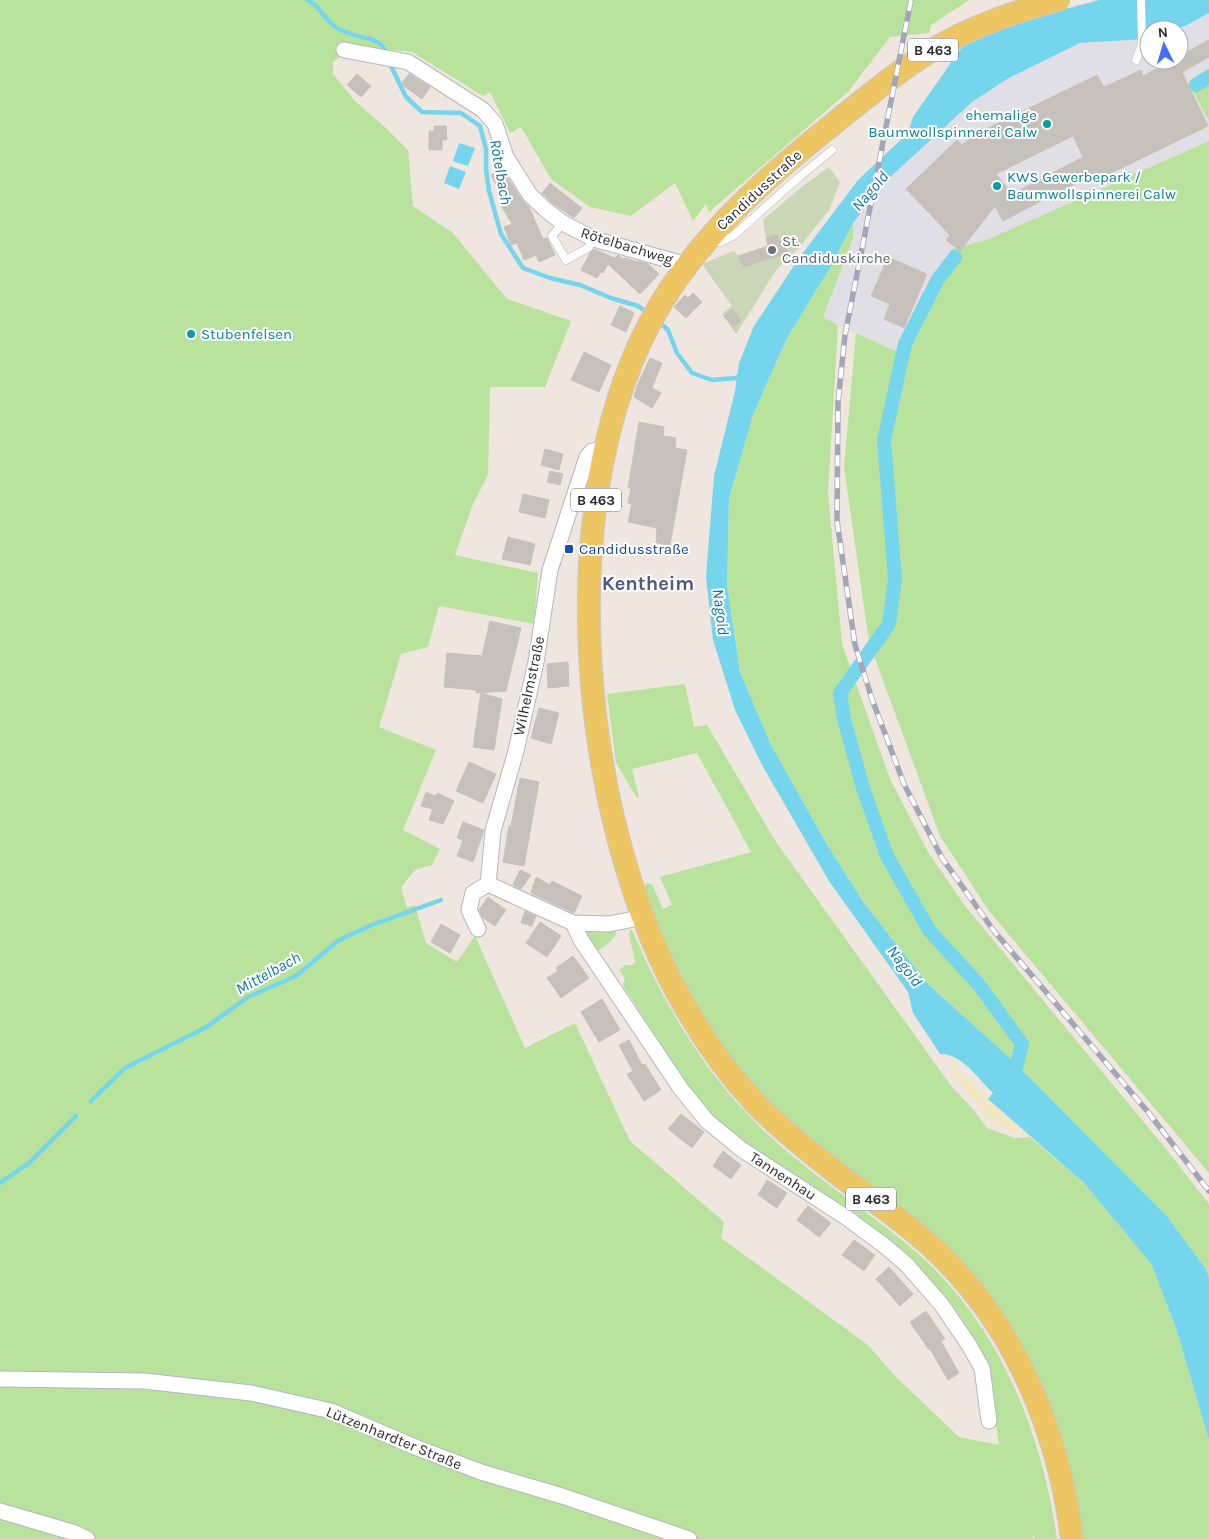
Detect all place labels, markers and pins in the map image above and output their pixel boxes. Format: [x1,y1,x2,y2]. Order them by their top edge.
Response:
place label: ehemalige Baumwollspinnerei Calw [868,106,1037,141]
marker: ehemalige Baumwollspinnerei Calw [1041,118,1053,130]
place label: KWS Gewerbepark / Baumwollspinnerei Calw [1007,168,1176,203]
marker: KWS Gewerbepark / Baumwollspinnerei Calw [991,180,1003,192]
place label: St. Candiduskirche [782,232,891,267]
marker: St. Candiduskirche [766,244,778,256]
place label: Stubenfelsen [201,325,292,343]
marker: Stubenfelsen [185,328,197,340]
place label: Candidusstraße [579,540,689,558]
marker: Candidusstraße [563,543,575,555]

